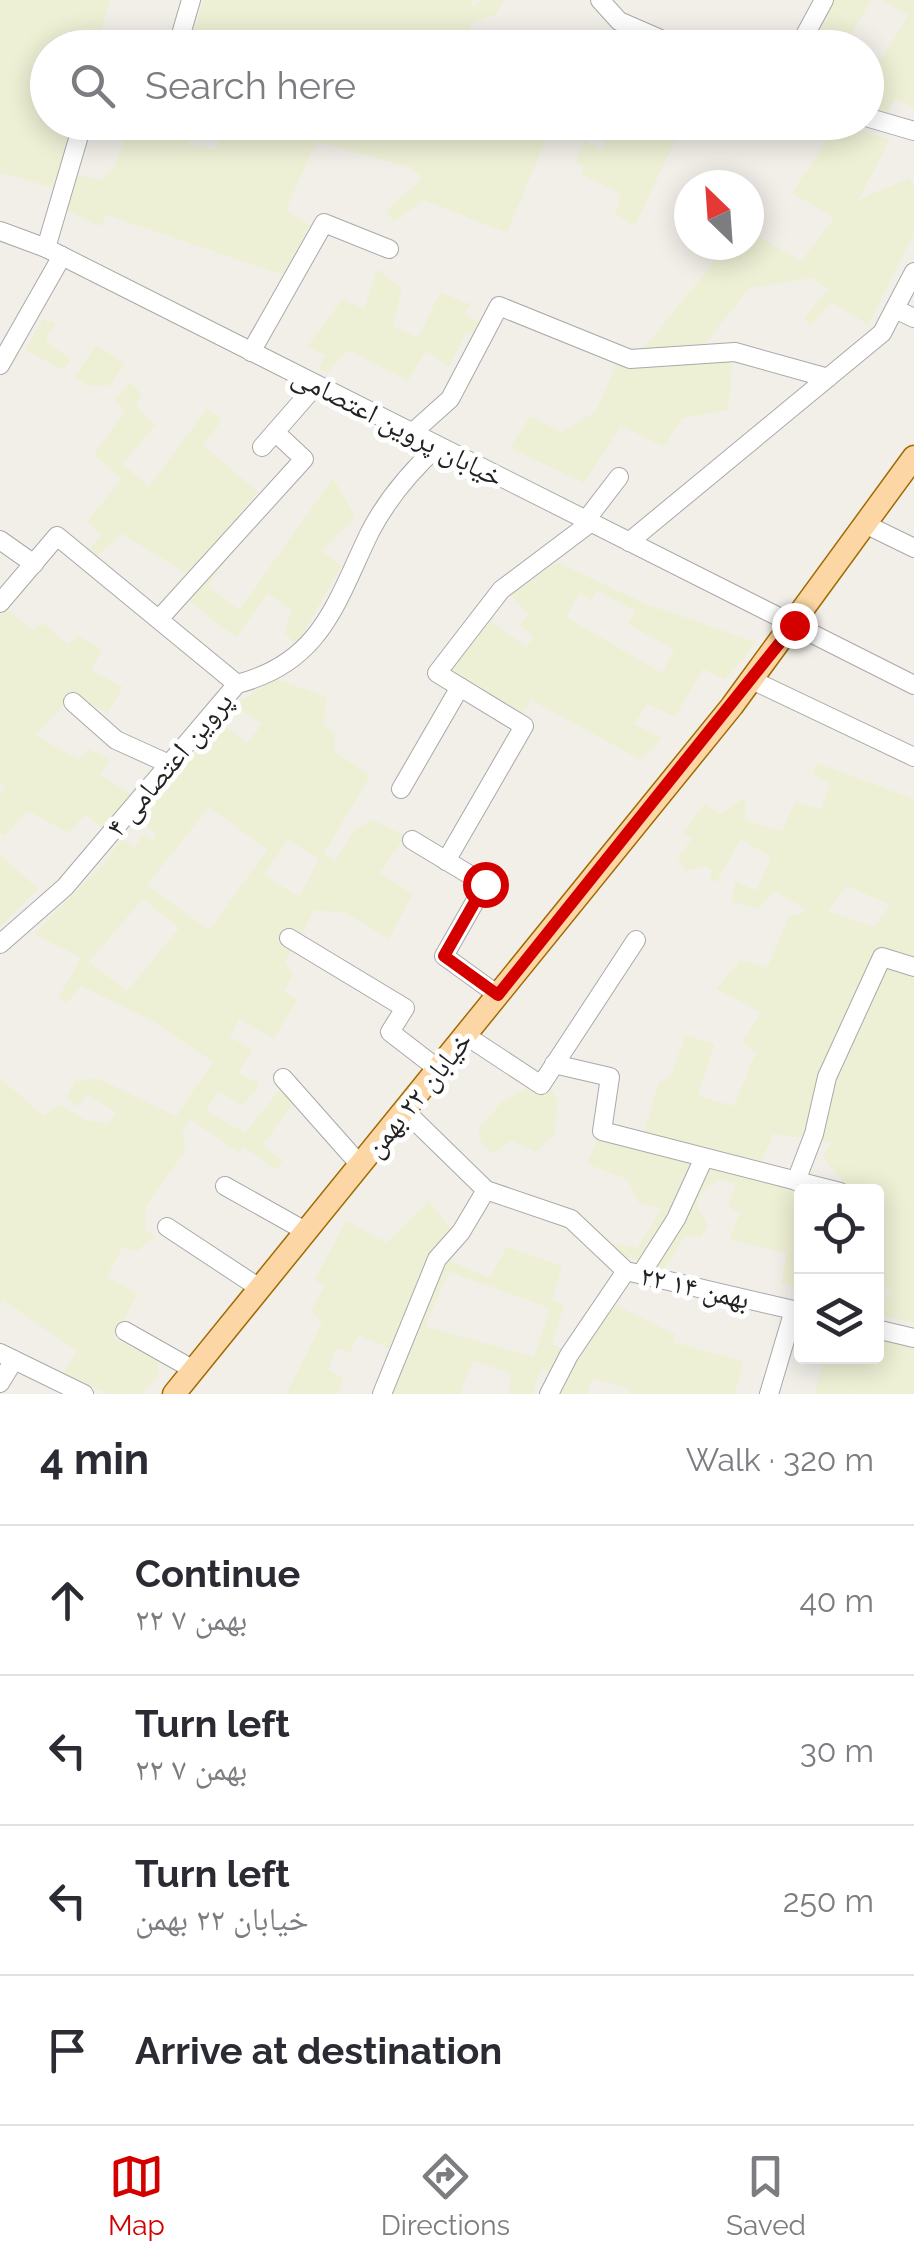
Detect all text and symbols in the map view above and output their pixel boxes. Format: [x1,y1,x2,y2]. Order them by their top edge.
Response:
search box [30,30,884,140]
icon: search [65,58,120,113]
text: Search here [145,63,356,108]
north arrow [674,170,764,260]
street label: خیابان پروین اعتصامی [286,359,509,495]
route end [772,603,818,649]
street label: پروین اعتصامی ۴ [99,685,240,844]
route start [463,862,509,908]
street label: خیابان ۲۲ بهمن [358,1025,480,1164]
map controls [794,1184,884,1364]
button: locate [794,1184,884,1274]
street label: ۲۲ بهمن ۱۴ [637,1259,753,1317]
button: layers [794,1274,884,1364]
text: 4 min [40,1435,149,1484]
text: Walk · 320 m [686,1441,874,1478]
text: Continue [135,1551,300,1596]
icon: ahead [40,1573,95,1628]
text: 40 m [799,1582,874,1619]
text: ۲۲ بهمن ۷ [135,1600,247,1637]
text: Turn left [135,1701,290,1746]
icon: left [40,1723,95,1778]
text: 30 m [800,1732,874,1769]
text: ۲۲ بهمن ۷ [135,1750,247,1787]
text: Turn left [135,1851,290,1896]
icon: left [40,1873,95,1928]
text: 250 m [783,1882,874,1919]
text: خیابان ۲۲ بهمن [135,1900,309,1937]
icon: arrive [40,2023,95,2078]
text: Arrive at destination [135,2028,502,2073]
tab: Map [108,2149,165,2242]
tab: Directions [381,2149,510,2242]
tab: Saved [726,2149,806,2242]

